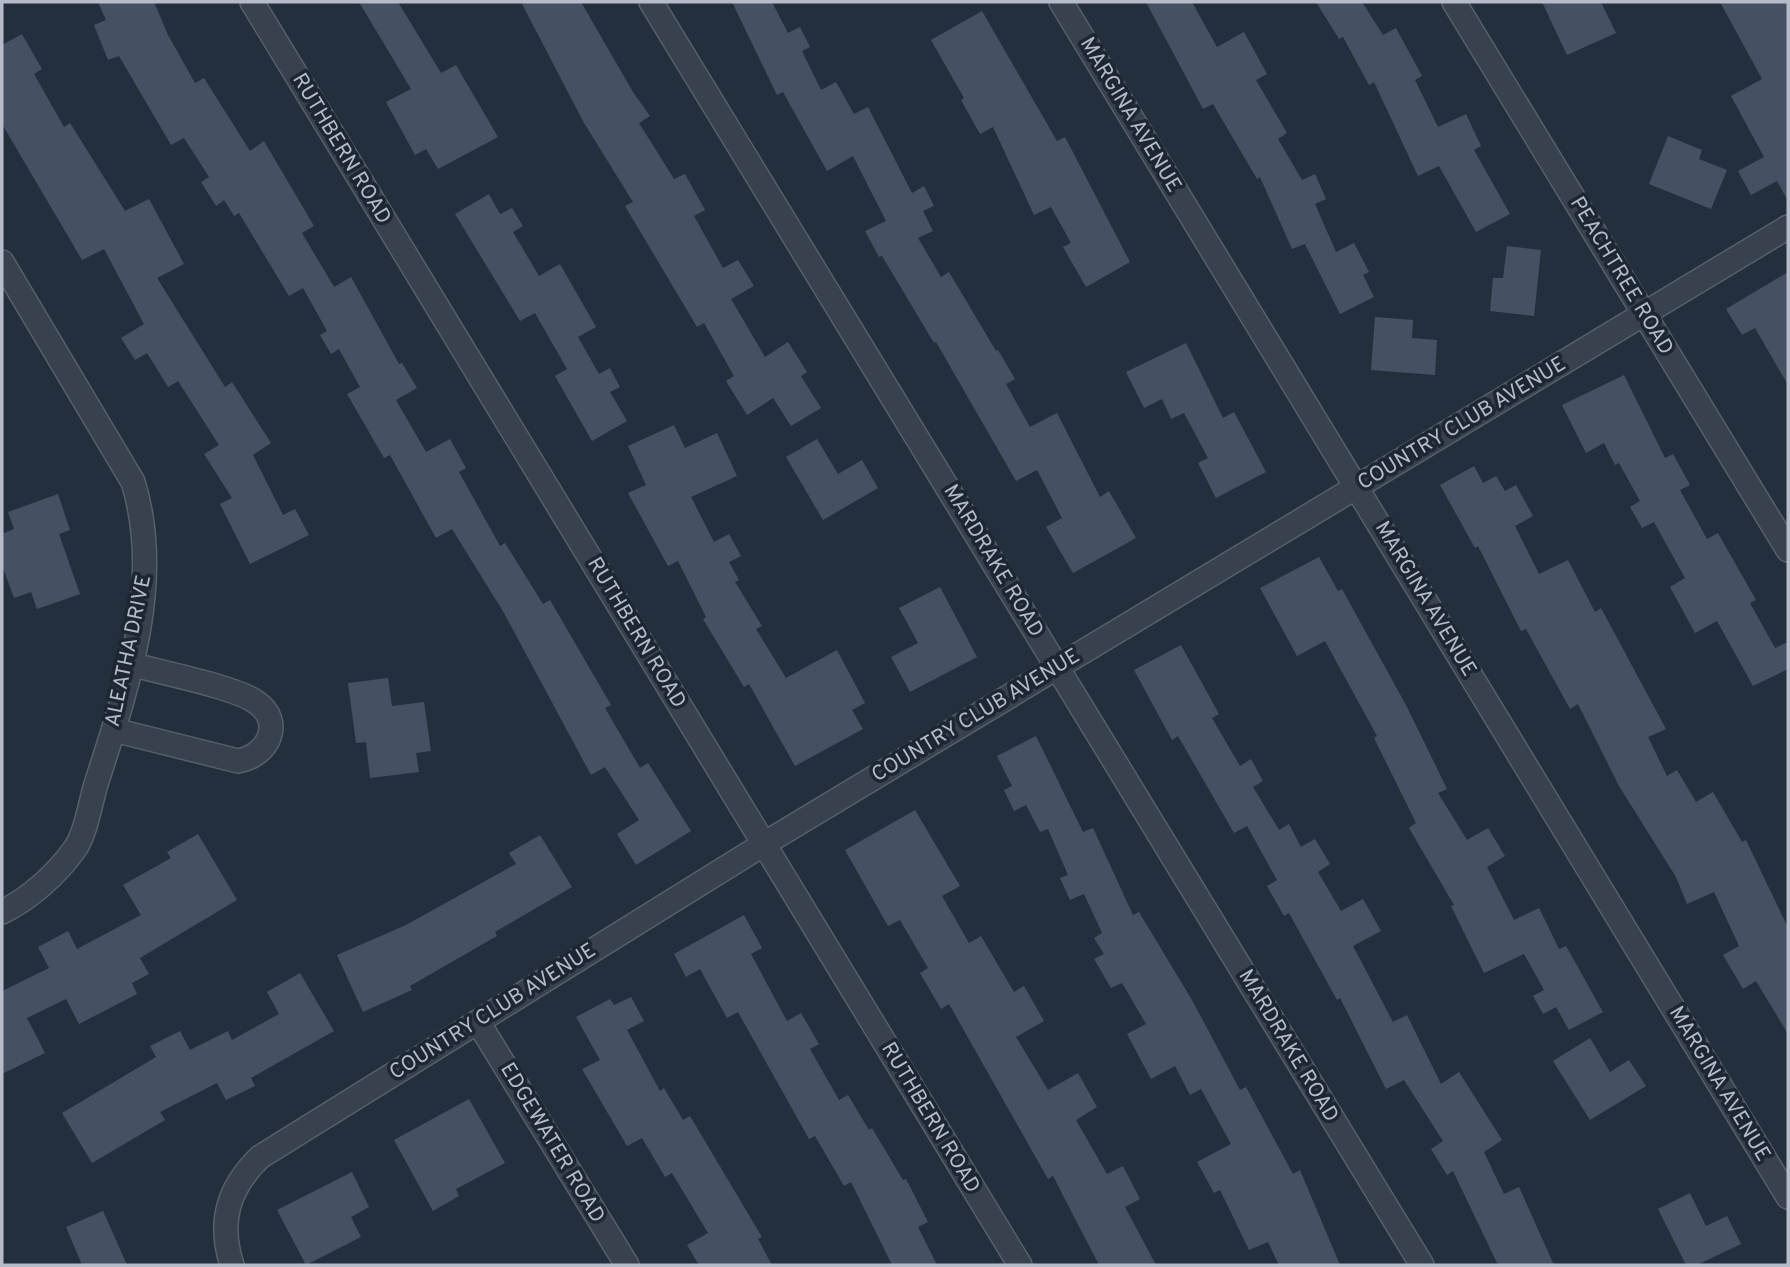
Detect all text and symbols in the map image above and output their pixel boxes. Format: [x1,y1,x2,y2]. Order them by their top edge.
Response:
street label: MARGINA AVENUE [1073,32,1187,198]
street label: RUTHBERN ROAD [285,69,397,229]
street label: PEACHTREE ROAD [1563,192,1679,360]
street label: COUNTRY CLUB AVENUE [1353,351,1571,497]
street label: MARDRAKE ROAD [937,480,1049,642]
street label: MARGINA AVENUE [1368,516,1482,682]
street label: RUTHBERN ROAD [580,553,692,713]
street label: ALEATHA DRIVE [100,572,158,730]
street label: COUNTRY CLUB AVENUE [867,643,1085,789]
street label: COUNTRY CLUB AVENUE [385,937,601,1087]
street label: MARDRAKE ROAD [1232,965,1344,1127]
street label: MARGINA AVENUE [1662,1001,1776,1167]
street label: RUTHBERN ROAD [874,1038,986,1198]
street label: EDGEWATER ROAD [494,1058,610,1228]

